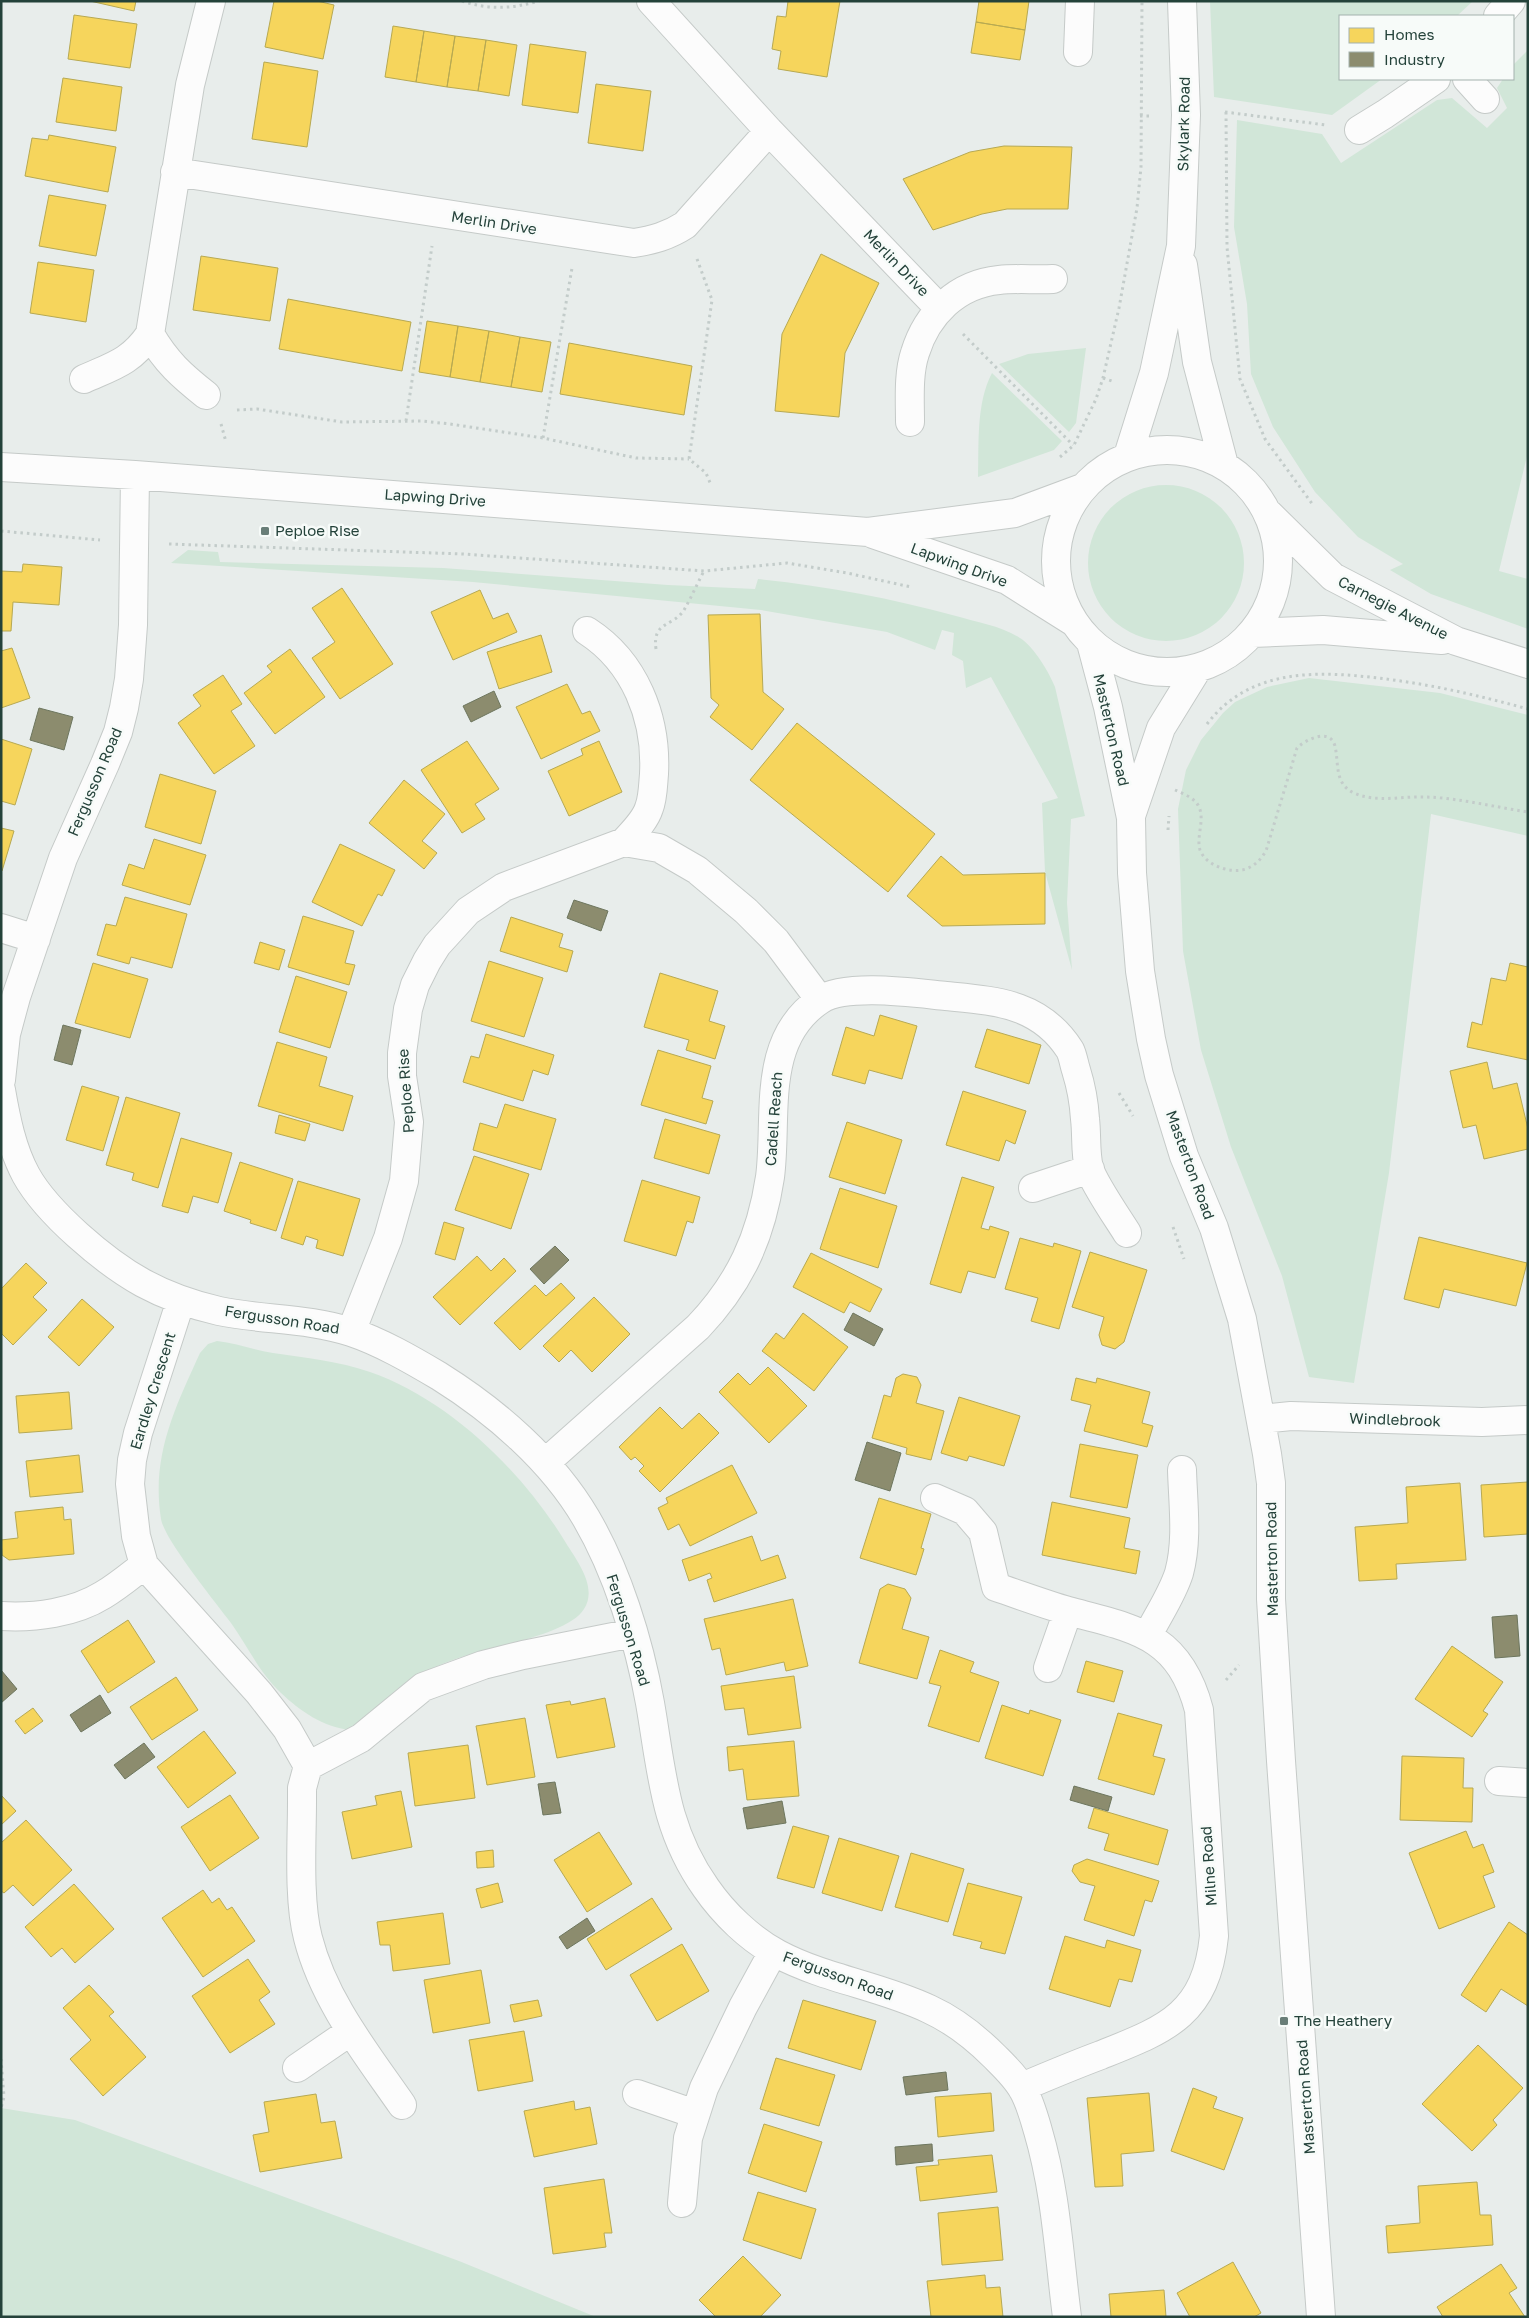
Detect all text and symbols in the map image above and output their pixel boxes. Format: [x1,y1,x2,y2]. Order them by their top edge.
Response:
legend [1339,15,1514,80]
text: Homes [1384,25,1434,43]
text: Industry [1384,50,1445,68]
street label: Skylark Road [1173,76,1193,171]
street label: Merlin Drive [450,206,539,238]
street label: Merlin Drive [860,225,933,300]
street label: Lapwing Drive [384,484,487,510]
place label: Peploe Rise [275,521,360,539]
marker: Peploe Rise [259,525,271,537]
street label: Lapwing Drive [908,538,1011,590]
street label: Carnegie Avenue [1335,572,1452,643]
street label: Masterton Road [1090,672,1134,788]
street label: Fergusson Road [63,725,125,839]
street label: Peploe Rise [393,1048,417,1134]
street label: Cadell Reach [761,1071,785,1167]
street label: Masterton Road [1163,1108,1219,1222]
street label: Fergusson Road [223,1301,341,1337]
street label: Eardley Crescent [126,1330,179,1452]
street label: Windlebrook [1349,1408,1442,1430]
street label: Masterton Road [1261,1501,1281,1617]
street label: Fergusson Road [603,1572,655,1688]
street label: Milne Road [1196,1825,1220,1907]
street label: Fergusson Road [781,1947,896,2003]
place label: The Heathery [1294,2011,1393,2029]
marker: The Heathery [1278,2015,1290,2027]
street label: Masterton Road [1292,2039,1318,2155]

